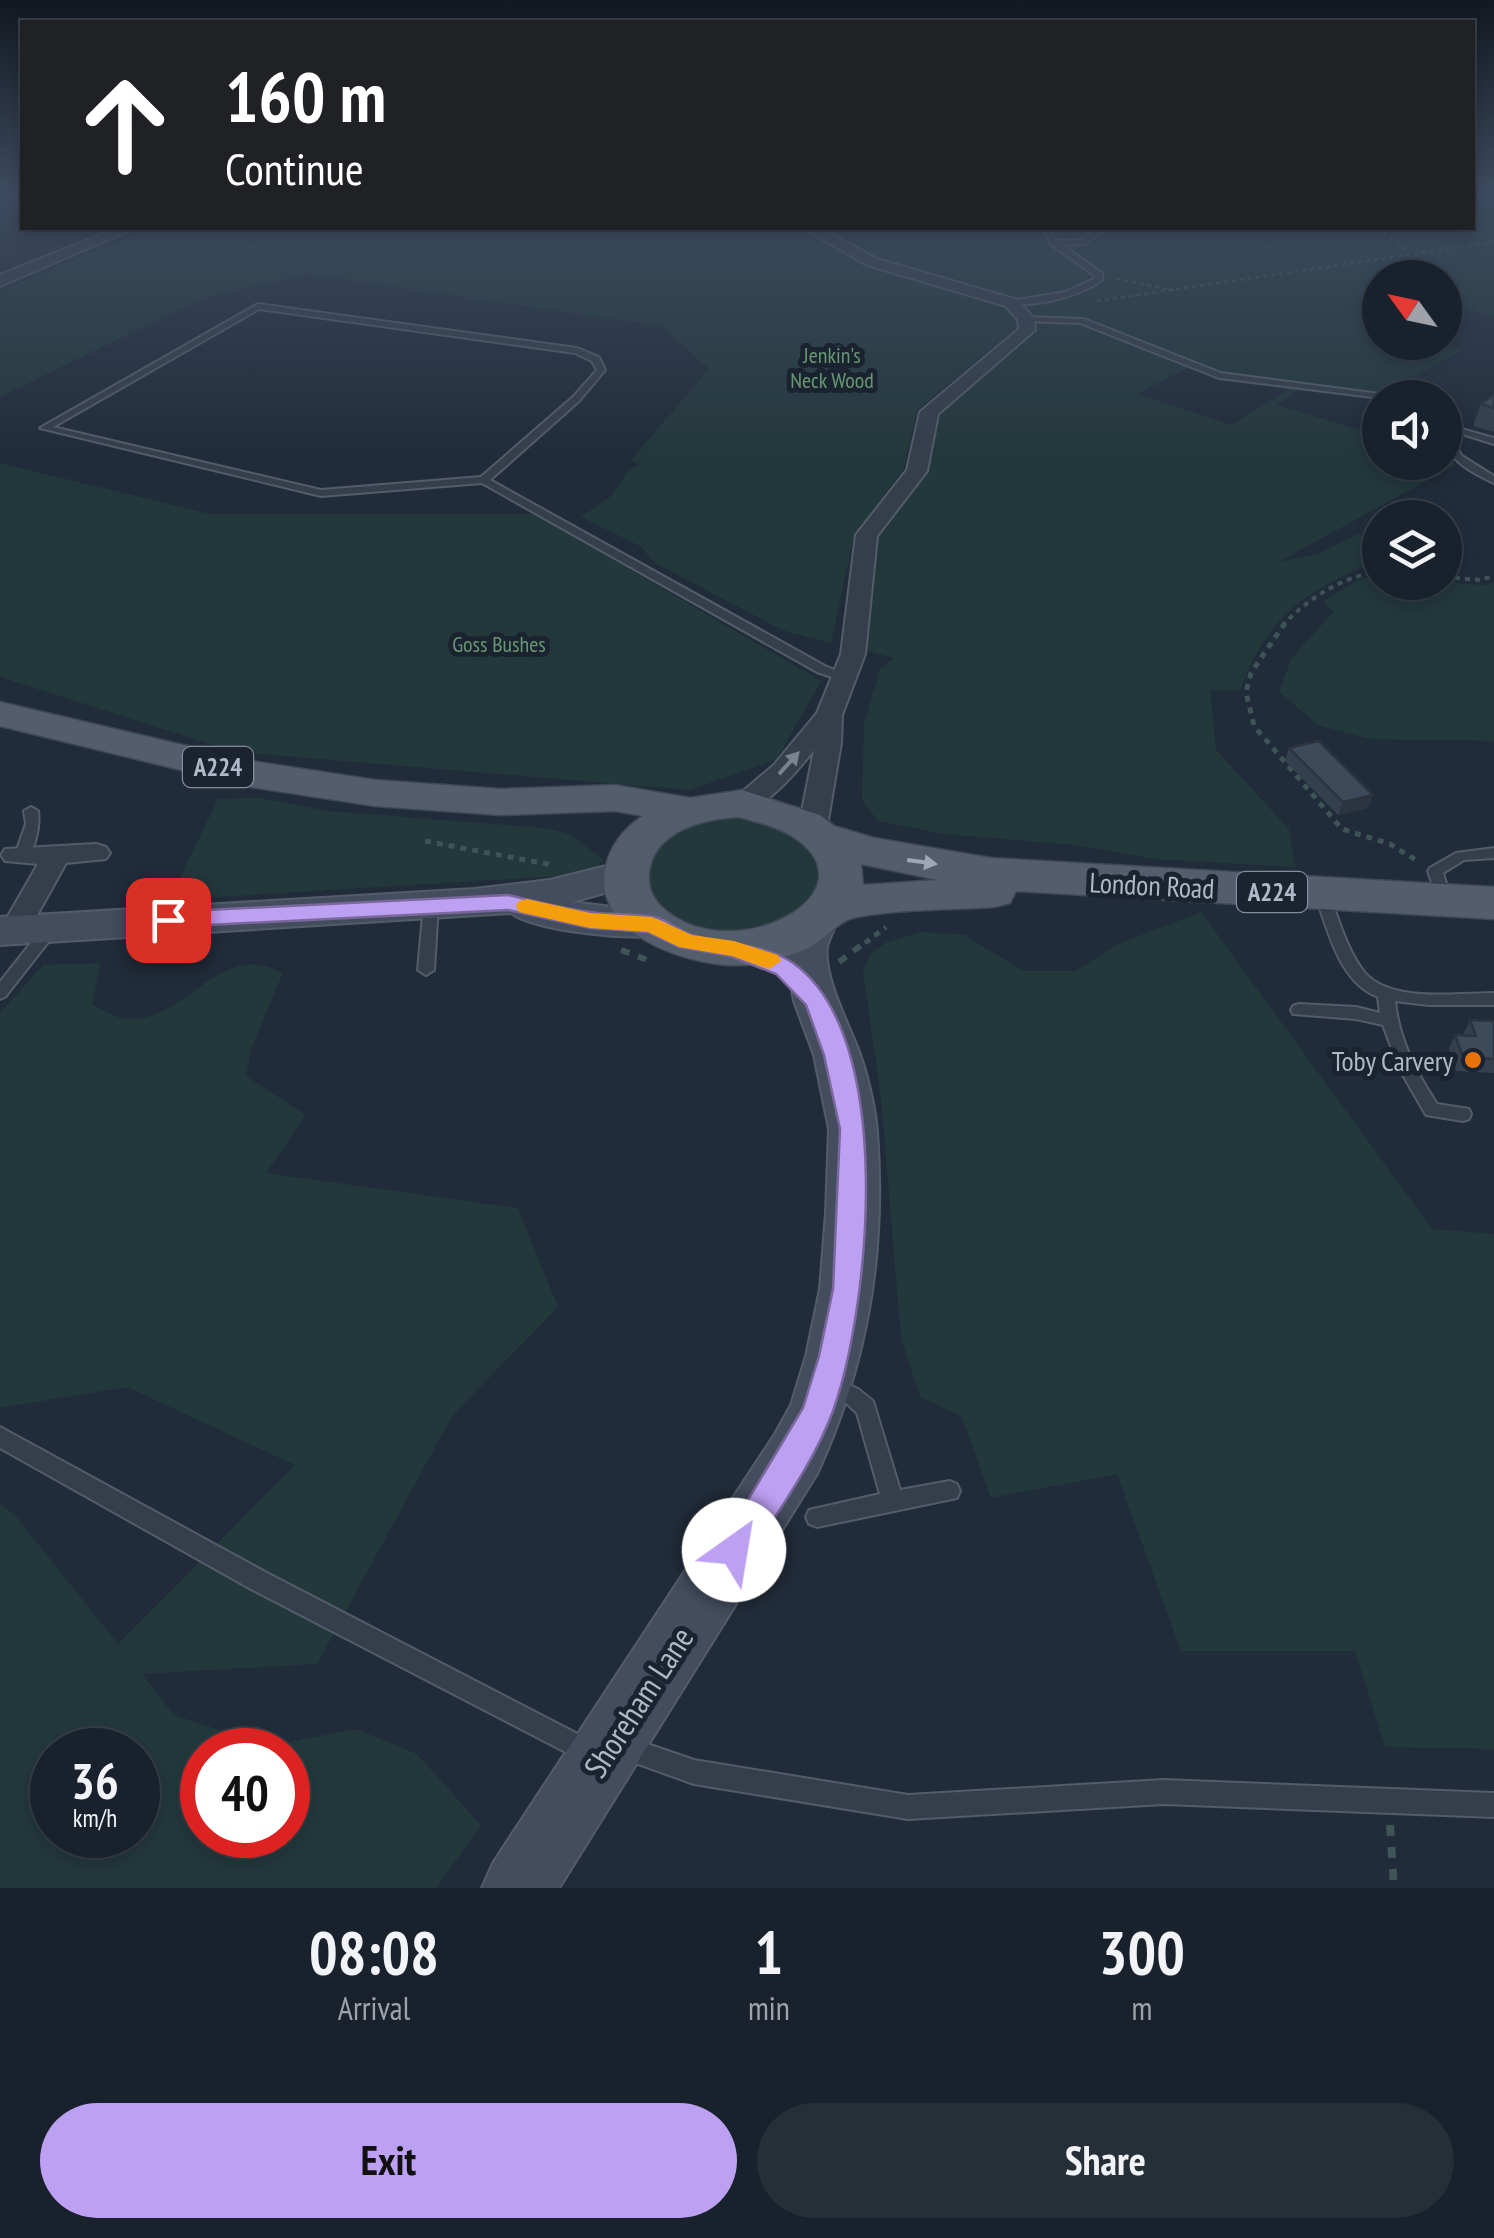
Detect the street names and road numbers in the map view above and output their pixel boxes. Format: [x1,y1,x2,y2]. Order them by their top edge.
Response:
road number: A224 [183,747,253,787]
street label: London Road [1089,863,1215,907]
road number: A224 [1237,872,1307,912]
street label: Shoreham Lane [574,1619,702,1785]

